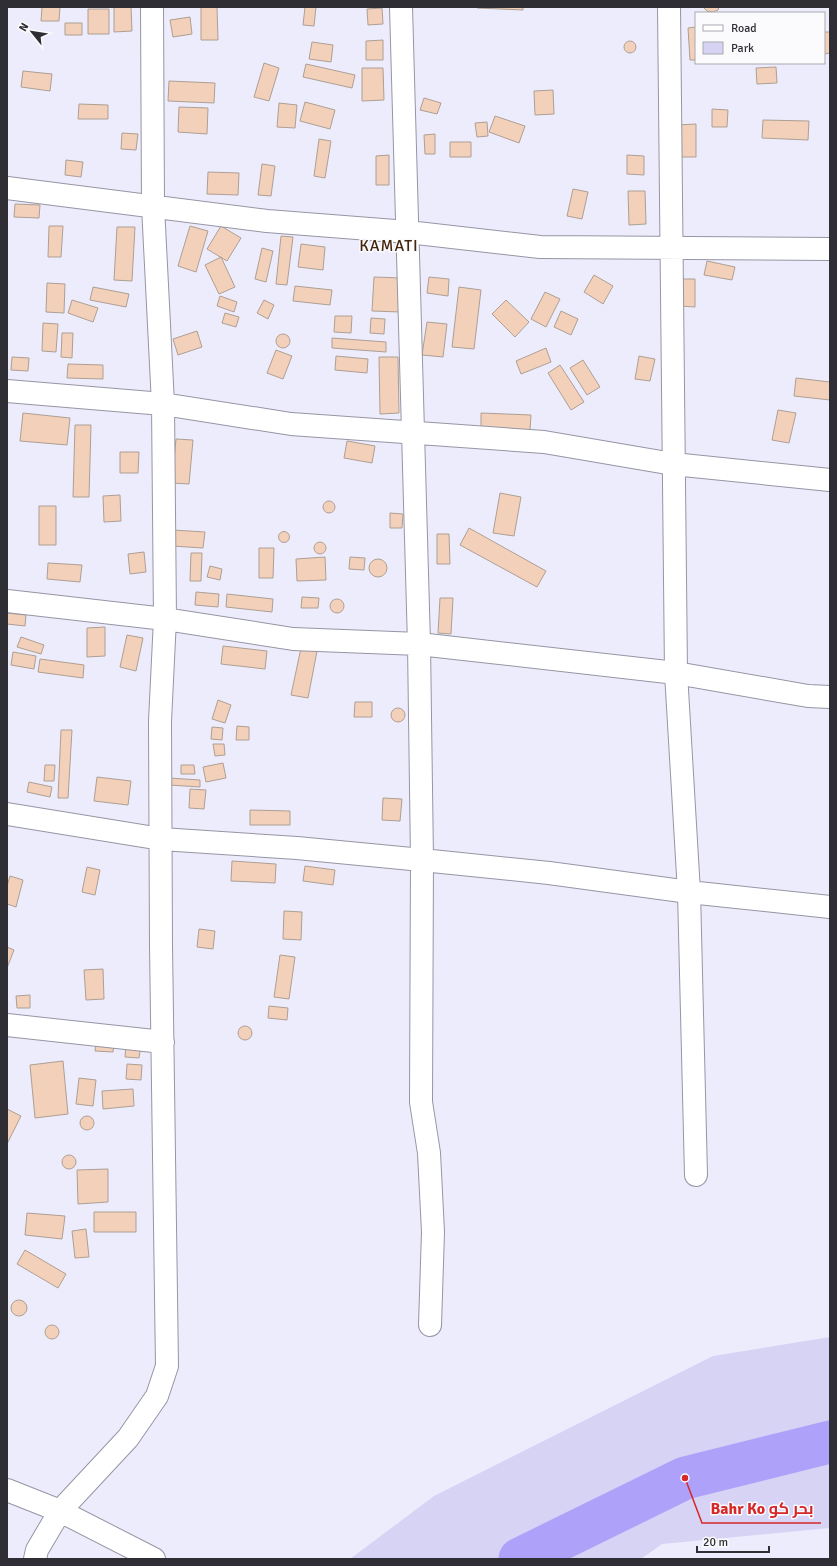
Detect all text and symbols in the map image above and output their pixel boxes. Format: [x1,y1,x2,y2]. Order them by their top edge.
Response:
north arrow [12,12,52,52]
legend [695,12,825,64]
text: N [16,21,31,34]
text: Road [731,21,757,36]
text: Park [731,41,754,56]
district label: KAMATI [359,236,419,256]
callout: Bahr Ko بحر كو [702,1495,821,1523]
text: Bahr Ko بحر كو [711,1499,813,1519]
scale bar [697,1528,769,1554]
text: 20 m [703,1535,728,1550]

